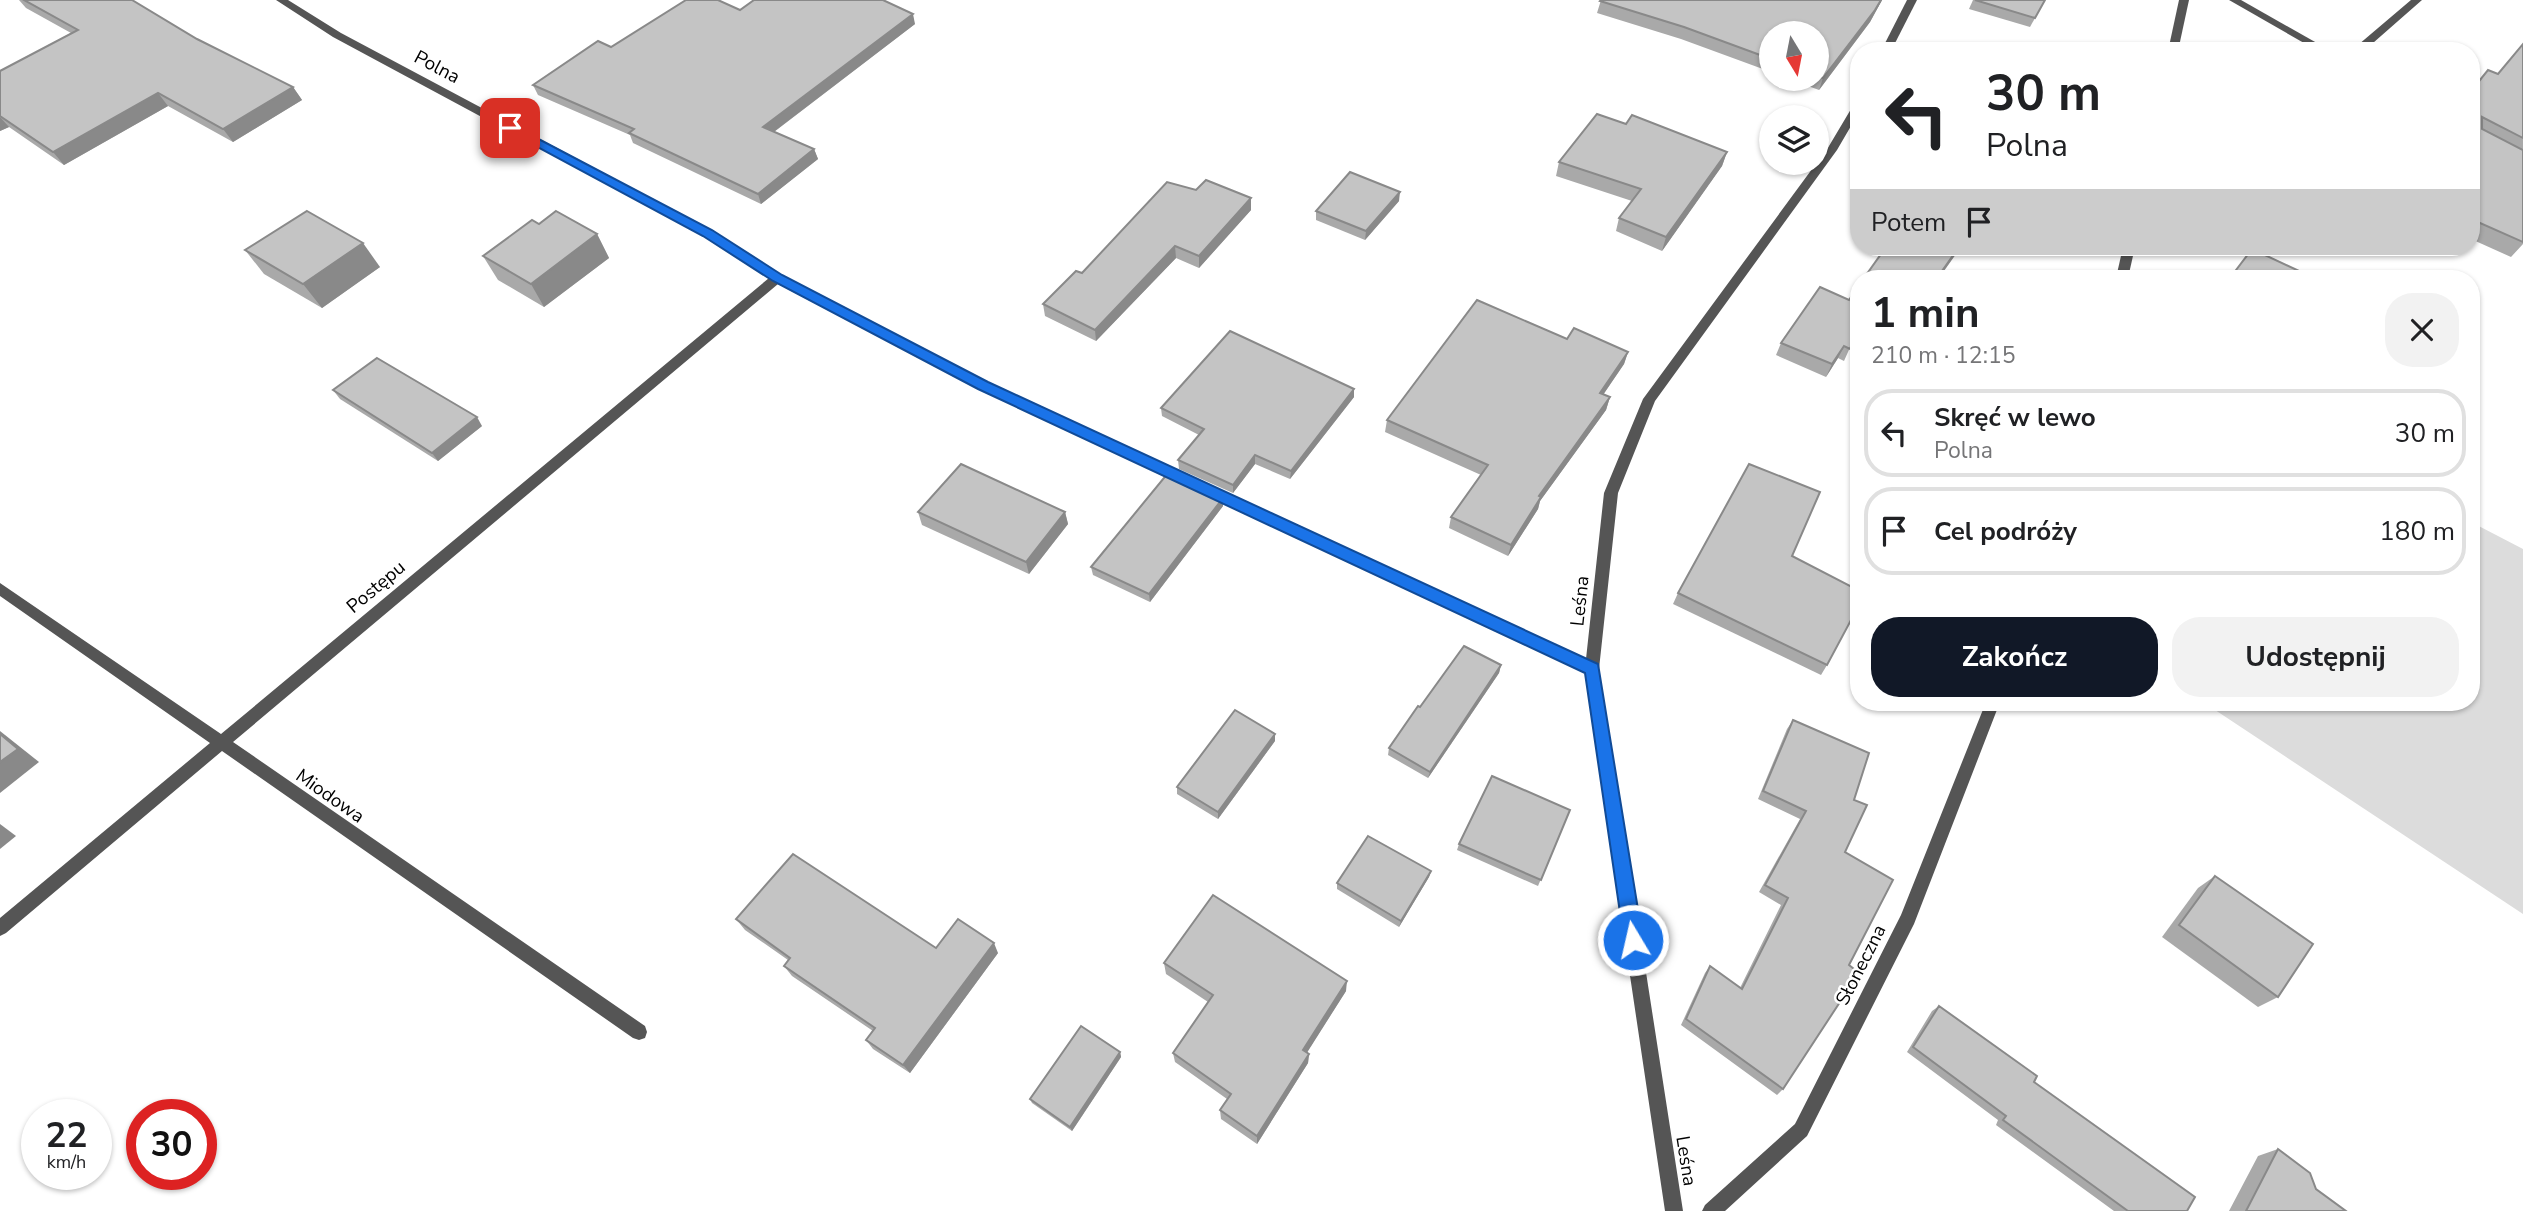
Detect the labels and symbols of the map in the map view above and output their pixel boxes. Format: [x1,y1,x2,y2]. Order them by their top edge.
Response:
north arrow [1759,21,1829,91]
street label: Polna [409,44,465,90]
pin [480,98,540,158]
street label: Postępu [341,555,411,619]
street label: Leśna [1564,575,1596,627]
street label: Miodowa [290,763,370,829]
position arrow [1596,903,1670,977]
street label: Słoneczna [1830,920,1892,1010]
speed limit sign: 30 [126,1099,217,1190]
street label: Leśna [1669,1134,1703,1188]

